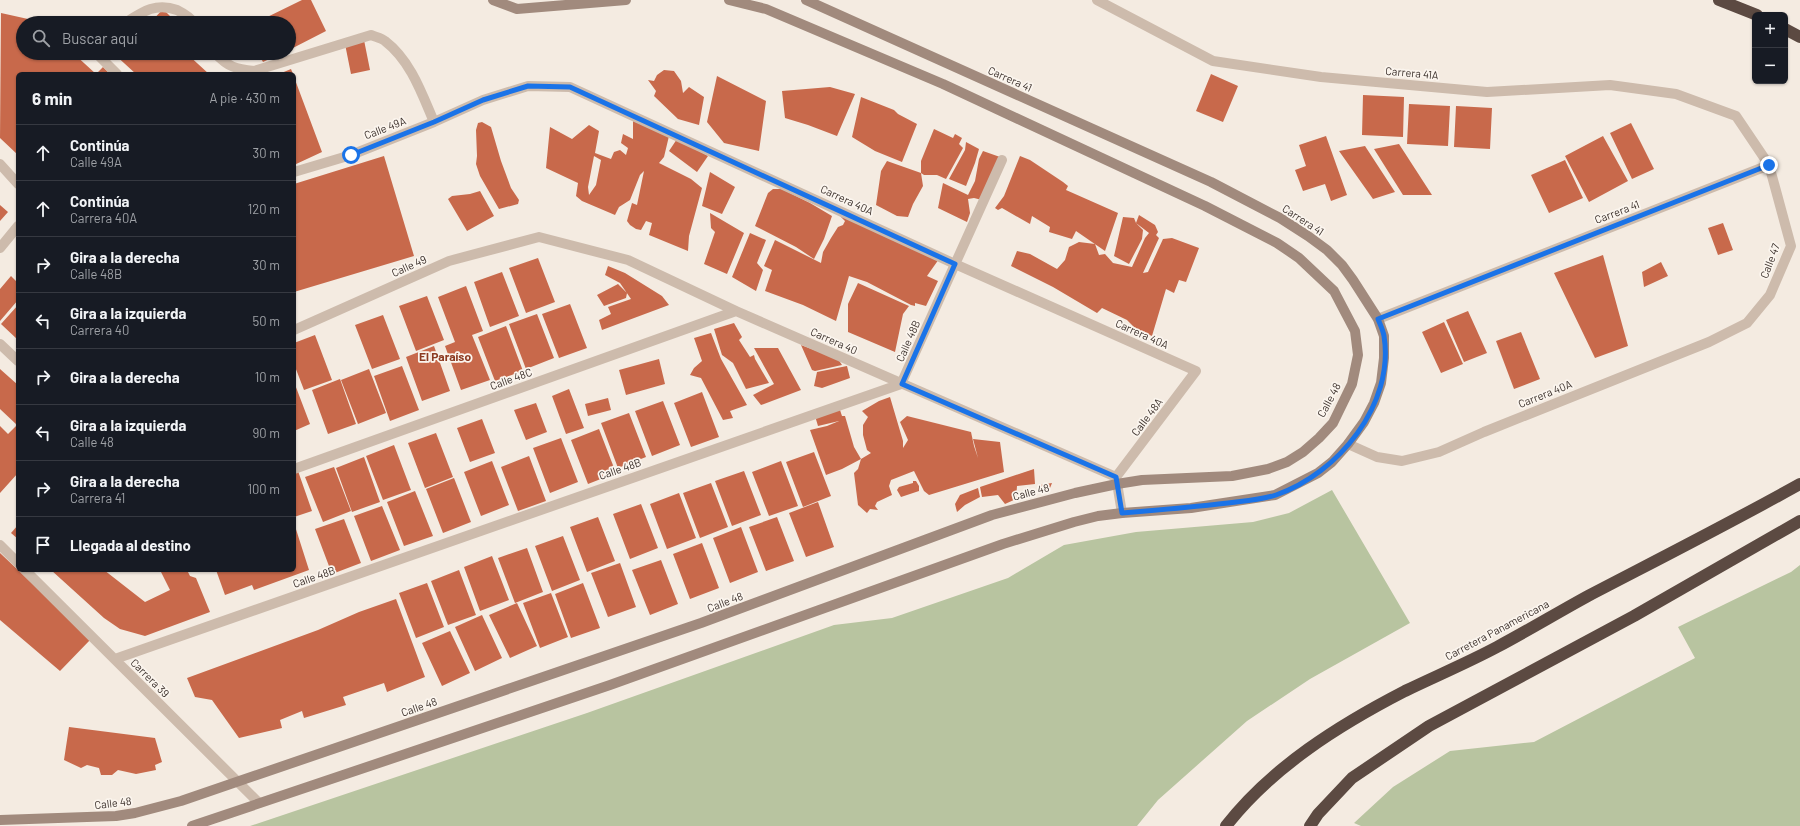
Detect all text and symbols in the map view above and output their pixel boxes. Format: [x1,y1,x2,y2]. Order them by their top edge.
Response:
map controls [1752,12,1788,84]
button: + [1752,12,1788,48]
search box [16,16,296,60]
icon: search [30,27,52,49]
text: Buscar aquí [62,29,138,47]
button: − [1752,48,1788,84]
street label: Carrera 41 [986,63,1034,94]
street label: Carrera 41A [1385,64,1440,81]
text: 6 min [32,88,72,108]
text: A pie · 430 m [210,90,280,106]
street label: Calle 49A [362,114,408,141]
text: Continúa [70,136,130,154]
icon: ahead [32,142,54,164]
text: 30 m [253,145,280,161]
route start [342,146,360,164]
text: Calle 49A [70,154,122,170]
route end [1760,156,1778,174]
street label: Carrera 40A [819,182,876,218]
text: Continúa [70,192,130,210]
street label: Carrera 41 [1593,197,1641,226]
icon: ahead [32,198,54,220]
text: 120 m [248,201,280,217]
street label: Carrera 41 [1280,201,1326,238]
text: Carrera 40A [70,210,137,226]
street label: Calle 47 [1757,242,1782,280]
text: Gira a la derecha [70,248,180,266]
street label: Calle 49 [389,252,429,279]
icon: right [32,254,54,276]
text: 30 m [253,257,280,273]
text: Calle 48B [70,266,122,282]
text: Gira a la izquierda [70,304,186,322]
icon: left [32,310,54,332]
text: 50 m [253,313,280,329]
street label: Carrera 40A [1114,316,1171,351]
street label: Calle 48B [893,318,922,364]
text: Carrera 40 [70,322,129,338]
street label: Carrera 40 [809,324,860,357]
district label: El Paraíso [419,349,471,363]
street label: Calle 48C [488,365,534,392]
icon: right [32,366,54,388]
text: Gira a la derecha [70,368,180,386]
text: 10 m [255,369,280,385]
street label: Carrera 40A [1516,377,1574,410]
street label: Calle 48 [1314,380,1343,419]
street label: Calle 48A [1128,395,1165,438]
text: Gira a la izquierda [70,416,186,434]
icon: left [32,422,54,444]
text: 90 m [253,425,280,441]
text: Calle 48 [70,434,114,450]
street label: Calle 48B [597,455,643,482]
text: Gira a la derecha [70,472,180,490]
icon: right [32,478,54,500]
street label: Calle 48 [1011,480,1051,503]
text: 100 m [247,481,280,497]
text: Carrera 41 [70,490,125,506]
icon: arrive [32,534,54,556]
text: Llegada al destino [70,536,191,554]
street label: Calle 48B [291,563,337,590]
street label: Calle 48 [705,589,745,614]
street label: Carretera Panamericana [1443,597,1551,662]
street label: Carrera 39 [128,656,173,700]
street label: Calle 48 [399,694,439,719]
street label: Calle 48 [94,794,132,811]

